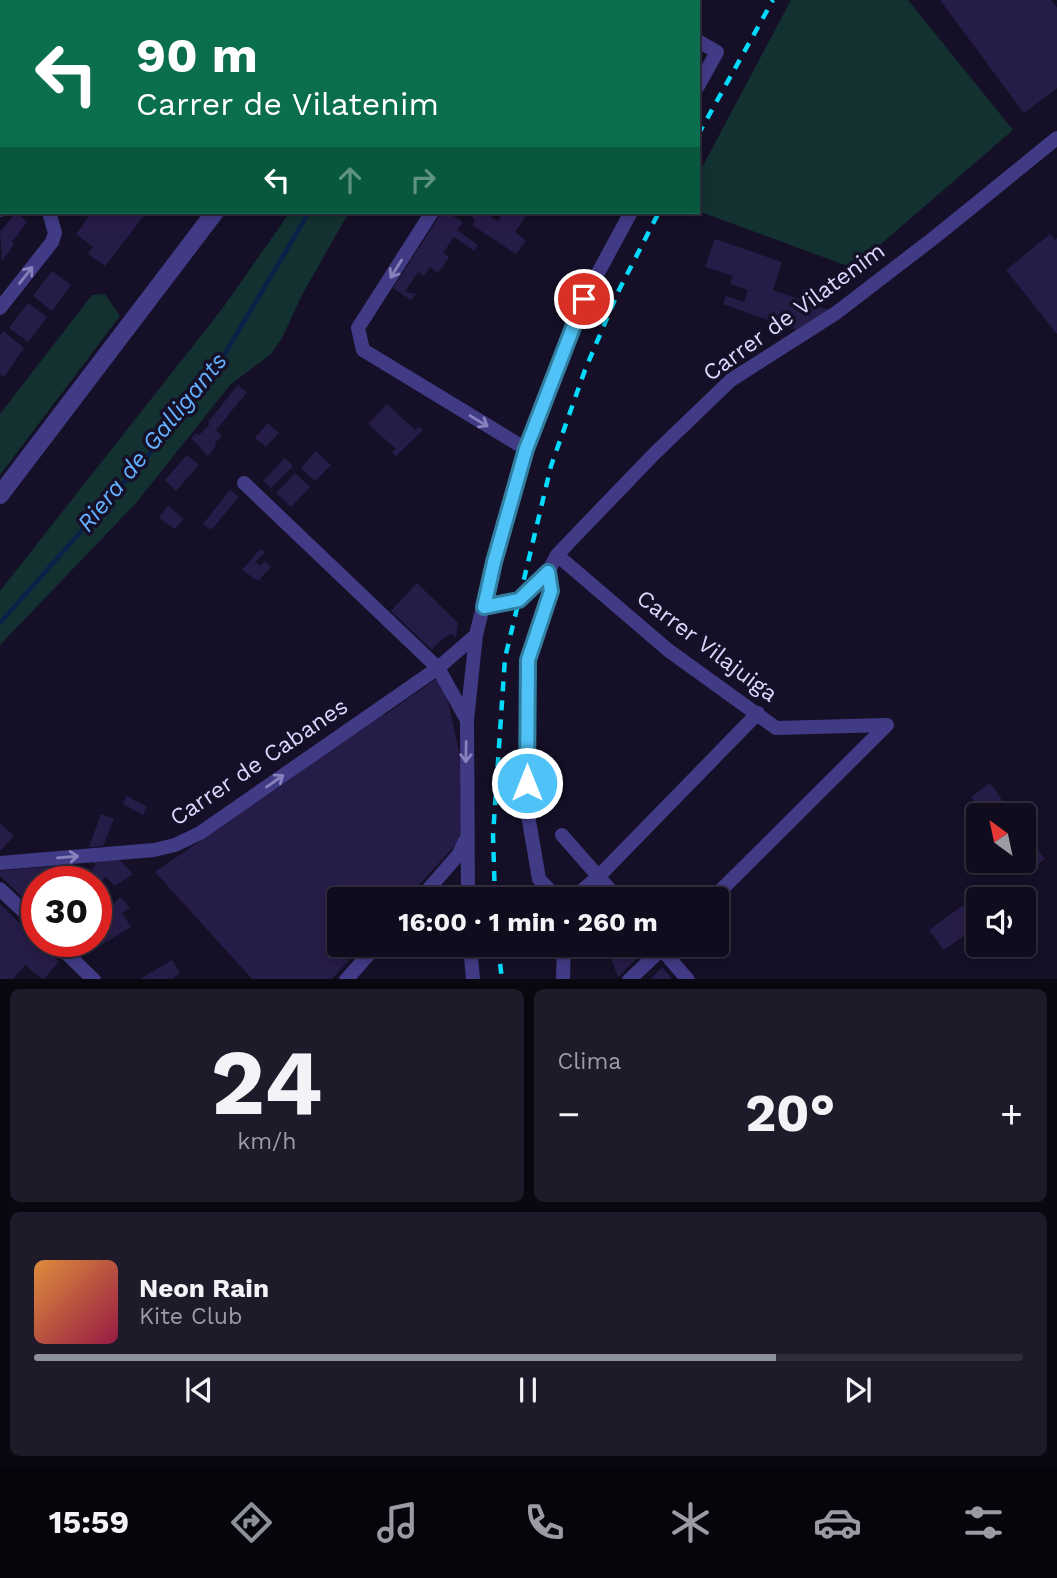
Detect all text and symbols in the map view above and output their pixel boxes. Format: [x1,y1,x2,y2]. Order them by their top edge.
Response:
text: 90 m [136,26,258,84]
icon: left [21,28,112,119]
text: Carrer de Vilatenim [136,85,439,123]
icon: left [258,161,296,199]
icon: ahead [331,161,369,199]
icon: right [404,161,442,199]
street label: Carrer de Vilatenim [698,237,890,387]
one-way arrow [388,259,402,279]
one-way arrow [18,267,34,285]
pin [554,269,614,329]
icon: arrive [565,280,603,318]
water label: Riera de Galligants [71,347,233,537]
one-way arrow [468,414,488,428]
street label: Carrer Vilajuiga [631,584,783,708]
street label: Carrer de Cabanes [165,692,353,832]
one-way arrow [460,740,473,763]
position arrow [490,746,564,820]
one-way arrow [265,774,284,788]
north arrow [966,803,1036,873]
map controls [966,803,1036,957]
one-way arrow [56,850,79,863]
speed limit sign: 30 [21,866,112,957]
button: sound [966,887,1036,957]
text: 16:00 · 1 min · 260 m [398,907,658,937]
text: 24 [211,1029,323,1136]
text: Clima [558,1048,621,1075]
text: 20° [745,1083,835,1144]
text: − [558,1092,580,1136]
text: + [1000,1092,1023,1136]
text: km/h [237,1128,296,1155]
text: Neon Rain [139,1273,269,1303]
text: Kite Club [139,1303,242,1330]
icon: previous [180,1371,218,1409]
icon: pause [509,1371,547,1409]
icon: next [839,1371,877,1409]
icon: directions [227,1498,276,1547]
icon: music [373,1498,422,1547]
icon: phone [520,1498,569,1547]
icon: climate [666,1498,715,1547]
icon: car [813,1498,862,1547]
icon: filters [959,1498,1008,1547]
text: 15:59 [49,1503,129,1541]

